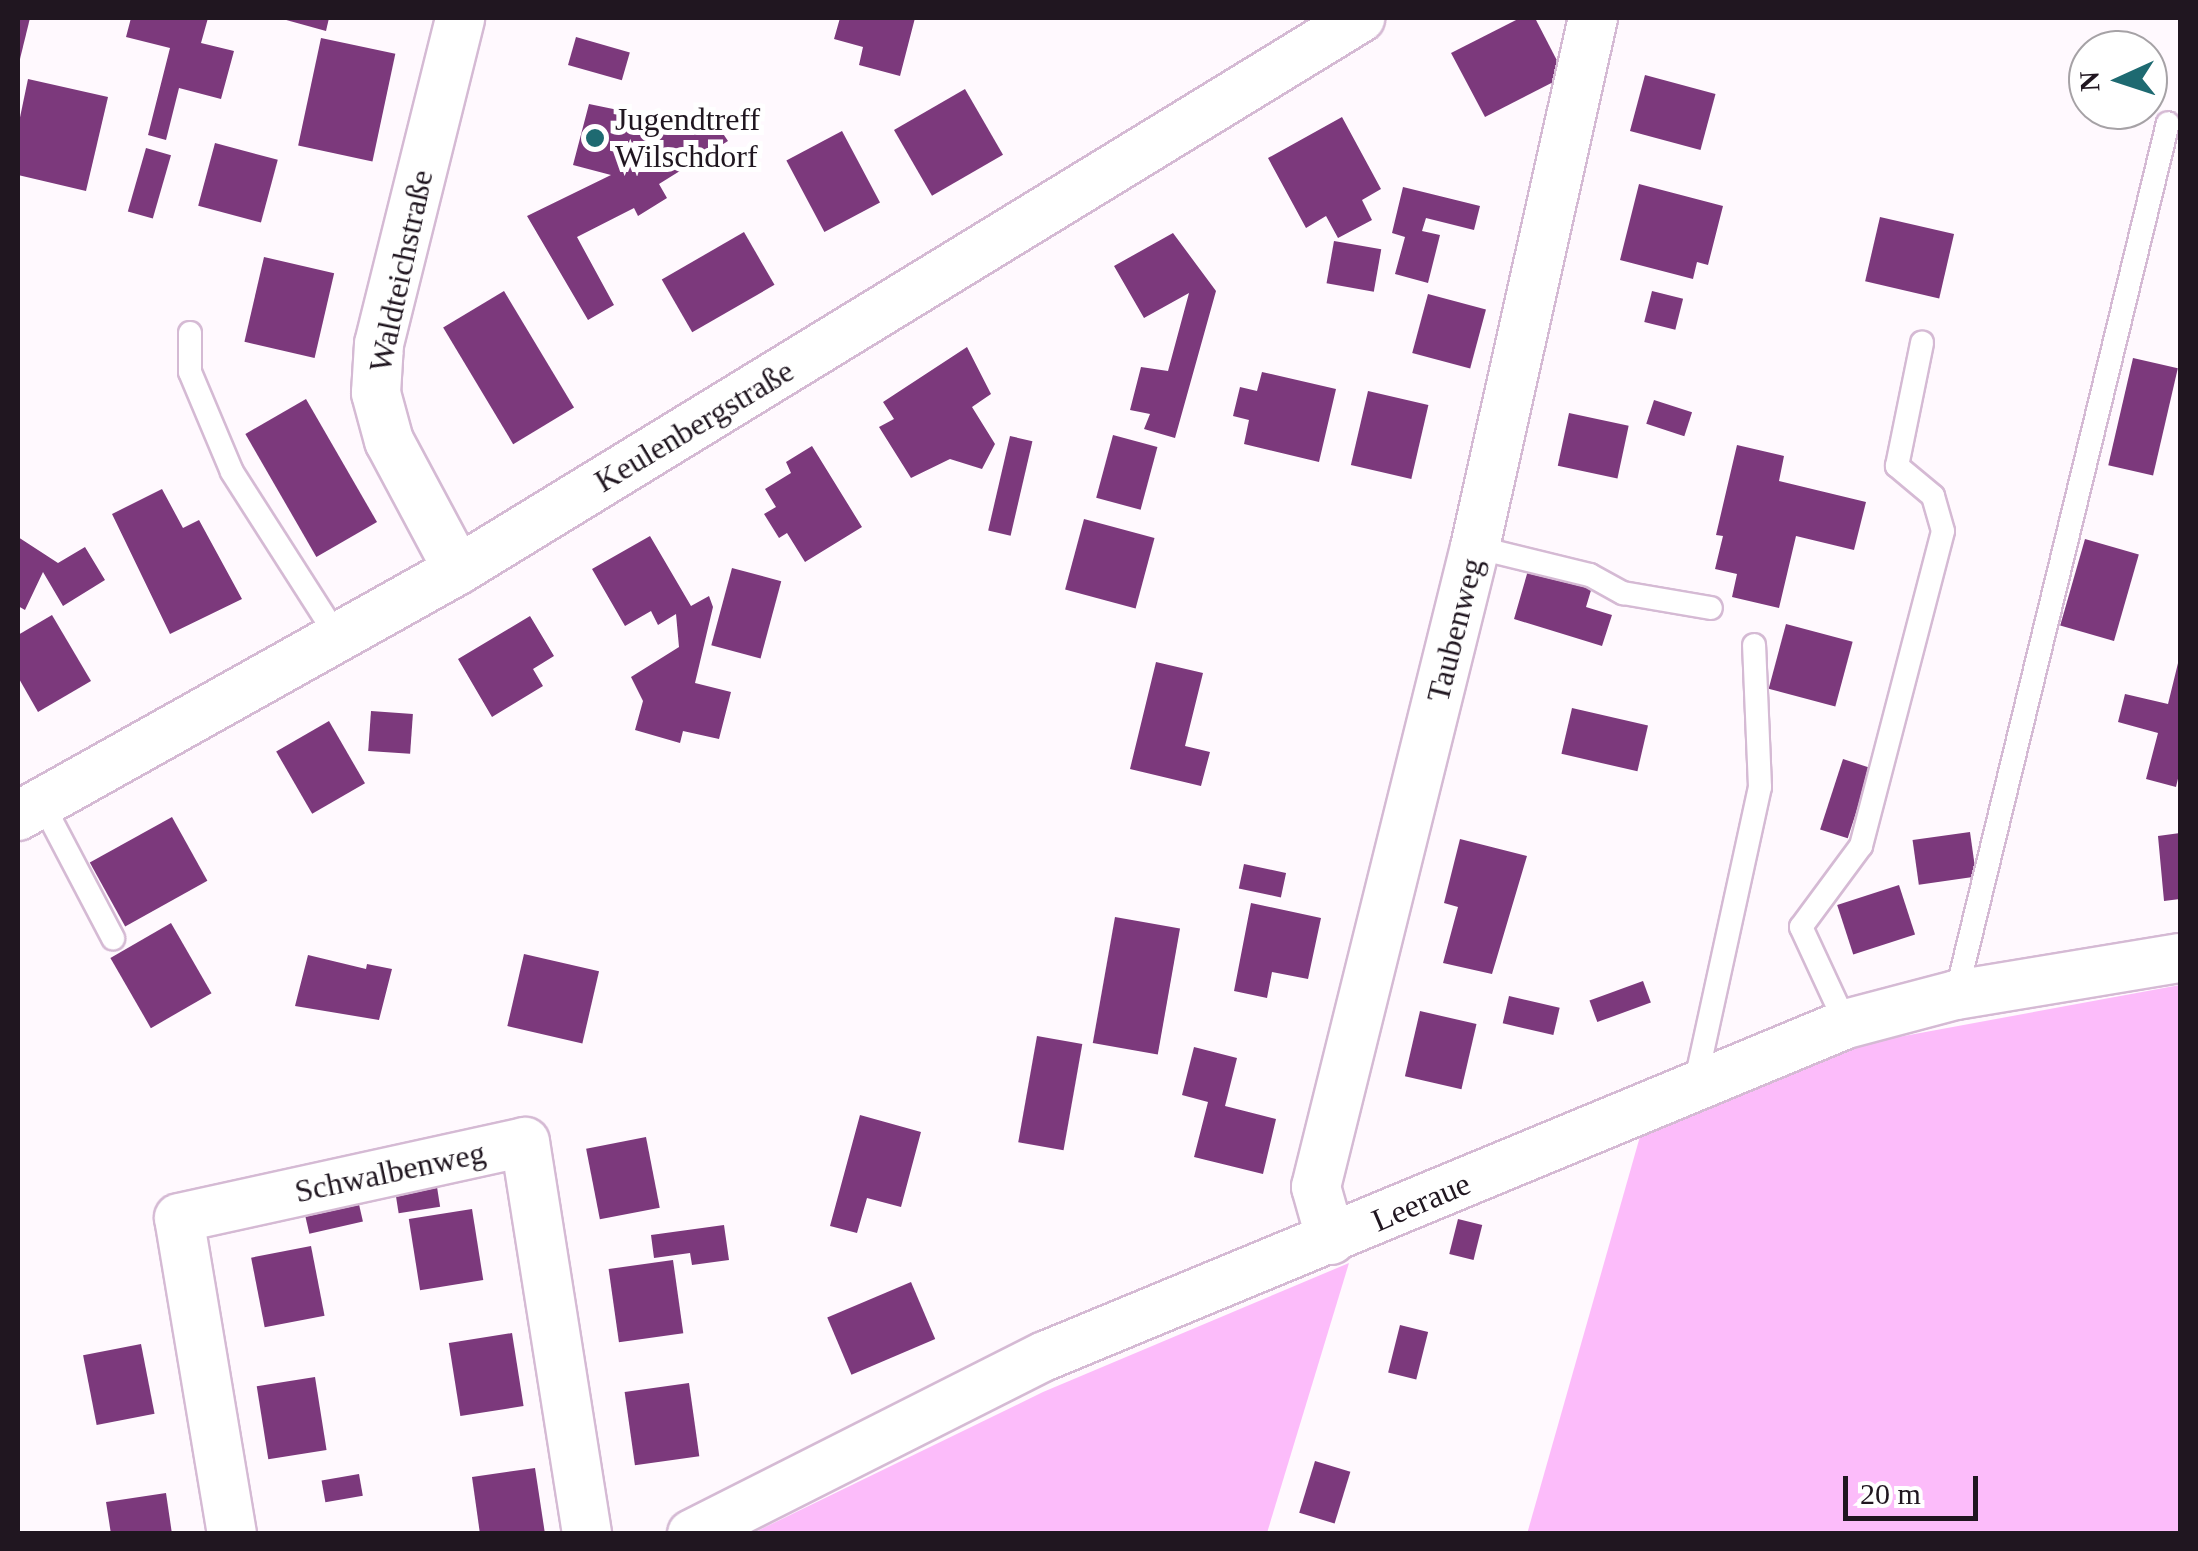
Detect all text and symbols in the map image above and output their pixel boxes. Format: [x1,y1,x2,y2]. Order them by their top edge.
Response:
north arrow [2068,30,2168,130]
text: N [2074,71,2106,92]
place label: Jugendtreff Wilschdorf [615,101,760,176]
marker: Jugendtreff Wilschdorf [584,127,606,149]
street label: Waldteichstraße [361,167,441,375]
street label: Keulenbergstraße [588,352,800,500]
street label: Taubenweg [1419,554,1491,706]
street label: Schwalbenweg [291,1133,489,1211]
street label: Leeraue [1366,1164,1476,1240]
scale bar [1848,1456,1983,1518]
text: 20 m [1860,1477,1921,1510]

